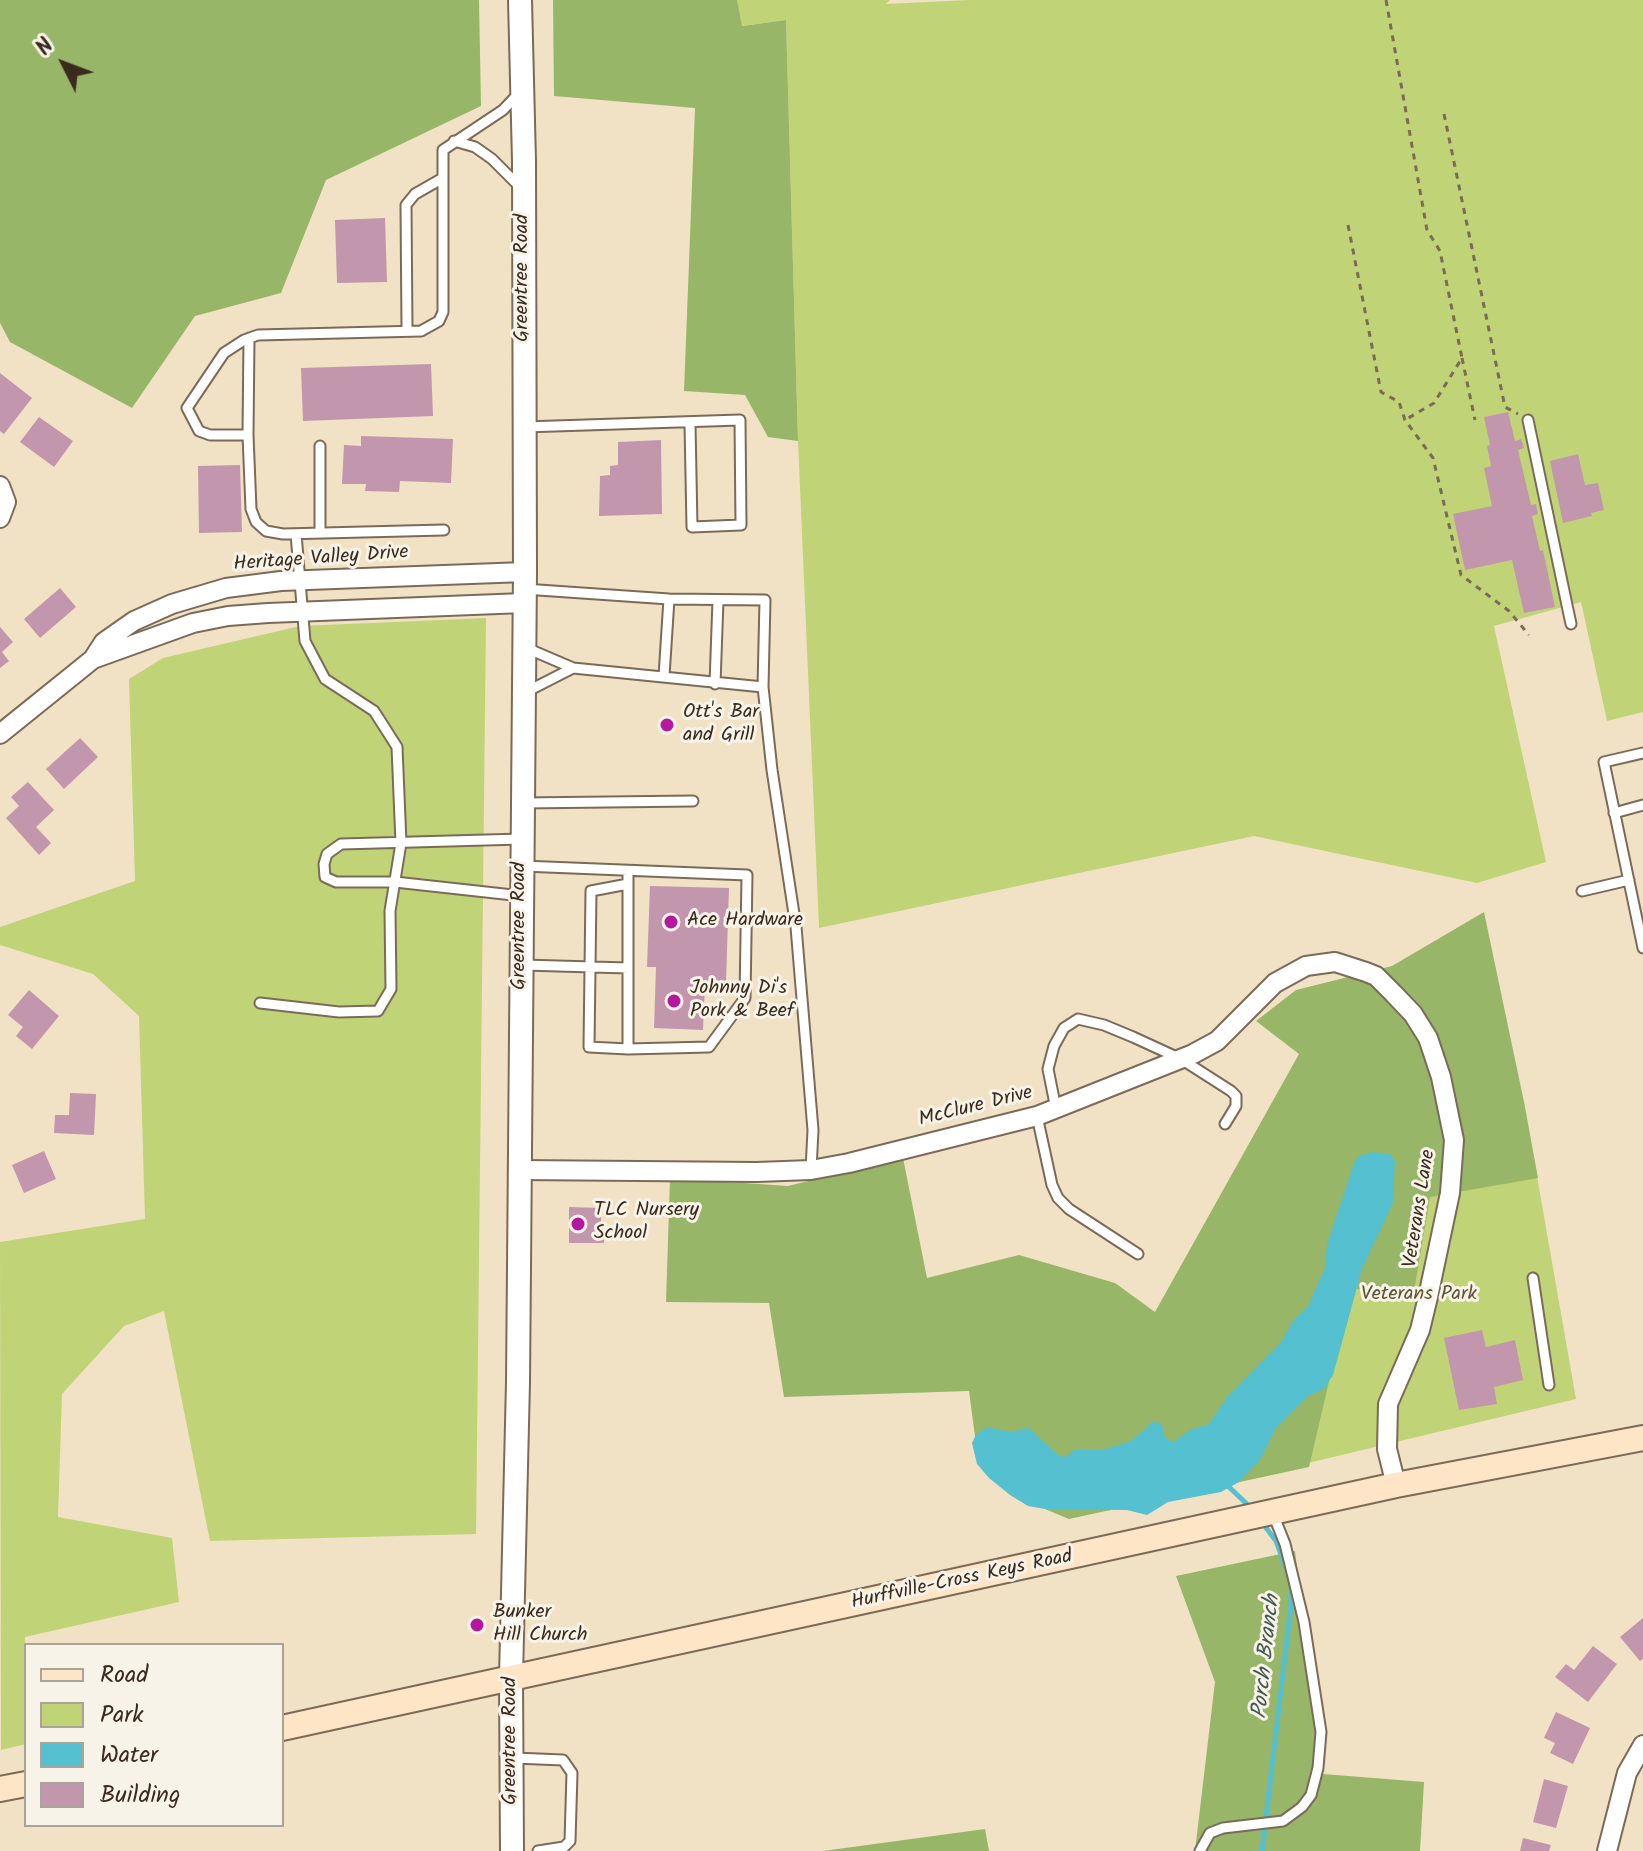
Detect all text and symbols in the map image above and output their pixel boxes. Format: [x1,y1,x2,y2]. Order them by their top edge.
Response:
north arrow [24,24,104,104]
text: N [28,31,63,64]
street label: Greentree Road [512,214,536,342]
street label: Heritage Valley Drive [233,542,409,578]
place label: Ott's Bar and Grill [683,702,759,749]
marker: Ott's Bar and Grill [658,716,676,734]
street label: Greentree Road [509,862,533,990]
place label: Ace Hardware [687,910,803,934]
marker: Ace Hardware [662,913,680,931]
place label: Johnny Di's Pork & Beef [690,978,794,1025]
marker: Johnny Di's Pork & Beef [665,992,683,1010]
street label: McClure Drive [917,1082,1035,1134]
street label: Veterans Lane [1400,1148,1442,1270]
place label: TLC Nursery School [594,1200,699,1247]
marker: TLC Nursery School [569,1215,587,1233]
park label: Veterans Park [1361,1284,1477,1308]
street label: Hurffville-Cross Keys Road [849,1546,1075,1616]
water label: Porch Branch [1248,1594,1288,1720]
place label: Bunker Hill Church [493,1602,588,1649]
marker: Bunker Hill Church [468,1616,486,1634]
legend [24,1643,284,1827]
text: Road [100,1656,148,1695]
street label: Greentree Road [500,1677,524,1805]
text: Park [100,1696,144,1735]
text: Water [100,1736,158,1775]
text: Building [100,1776,180,1815]

